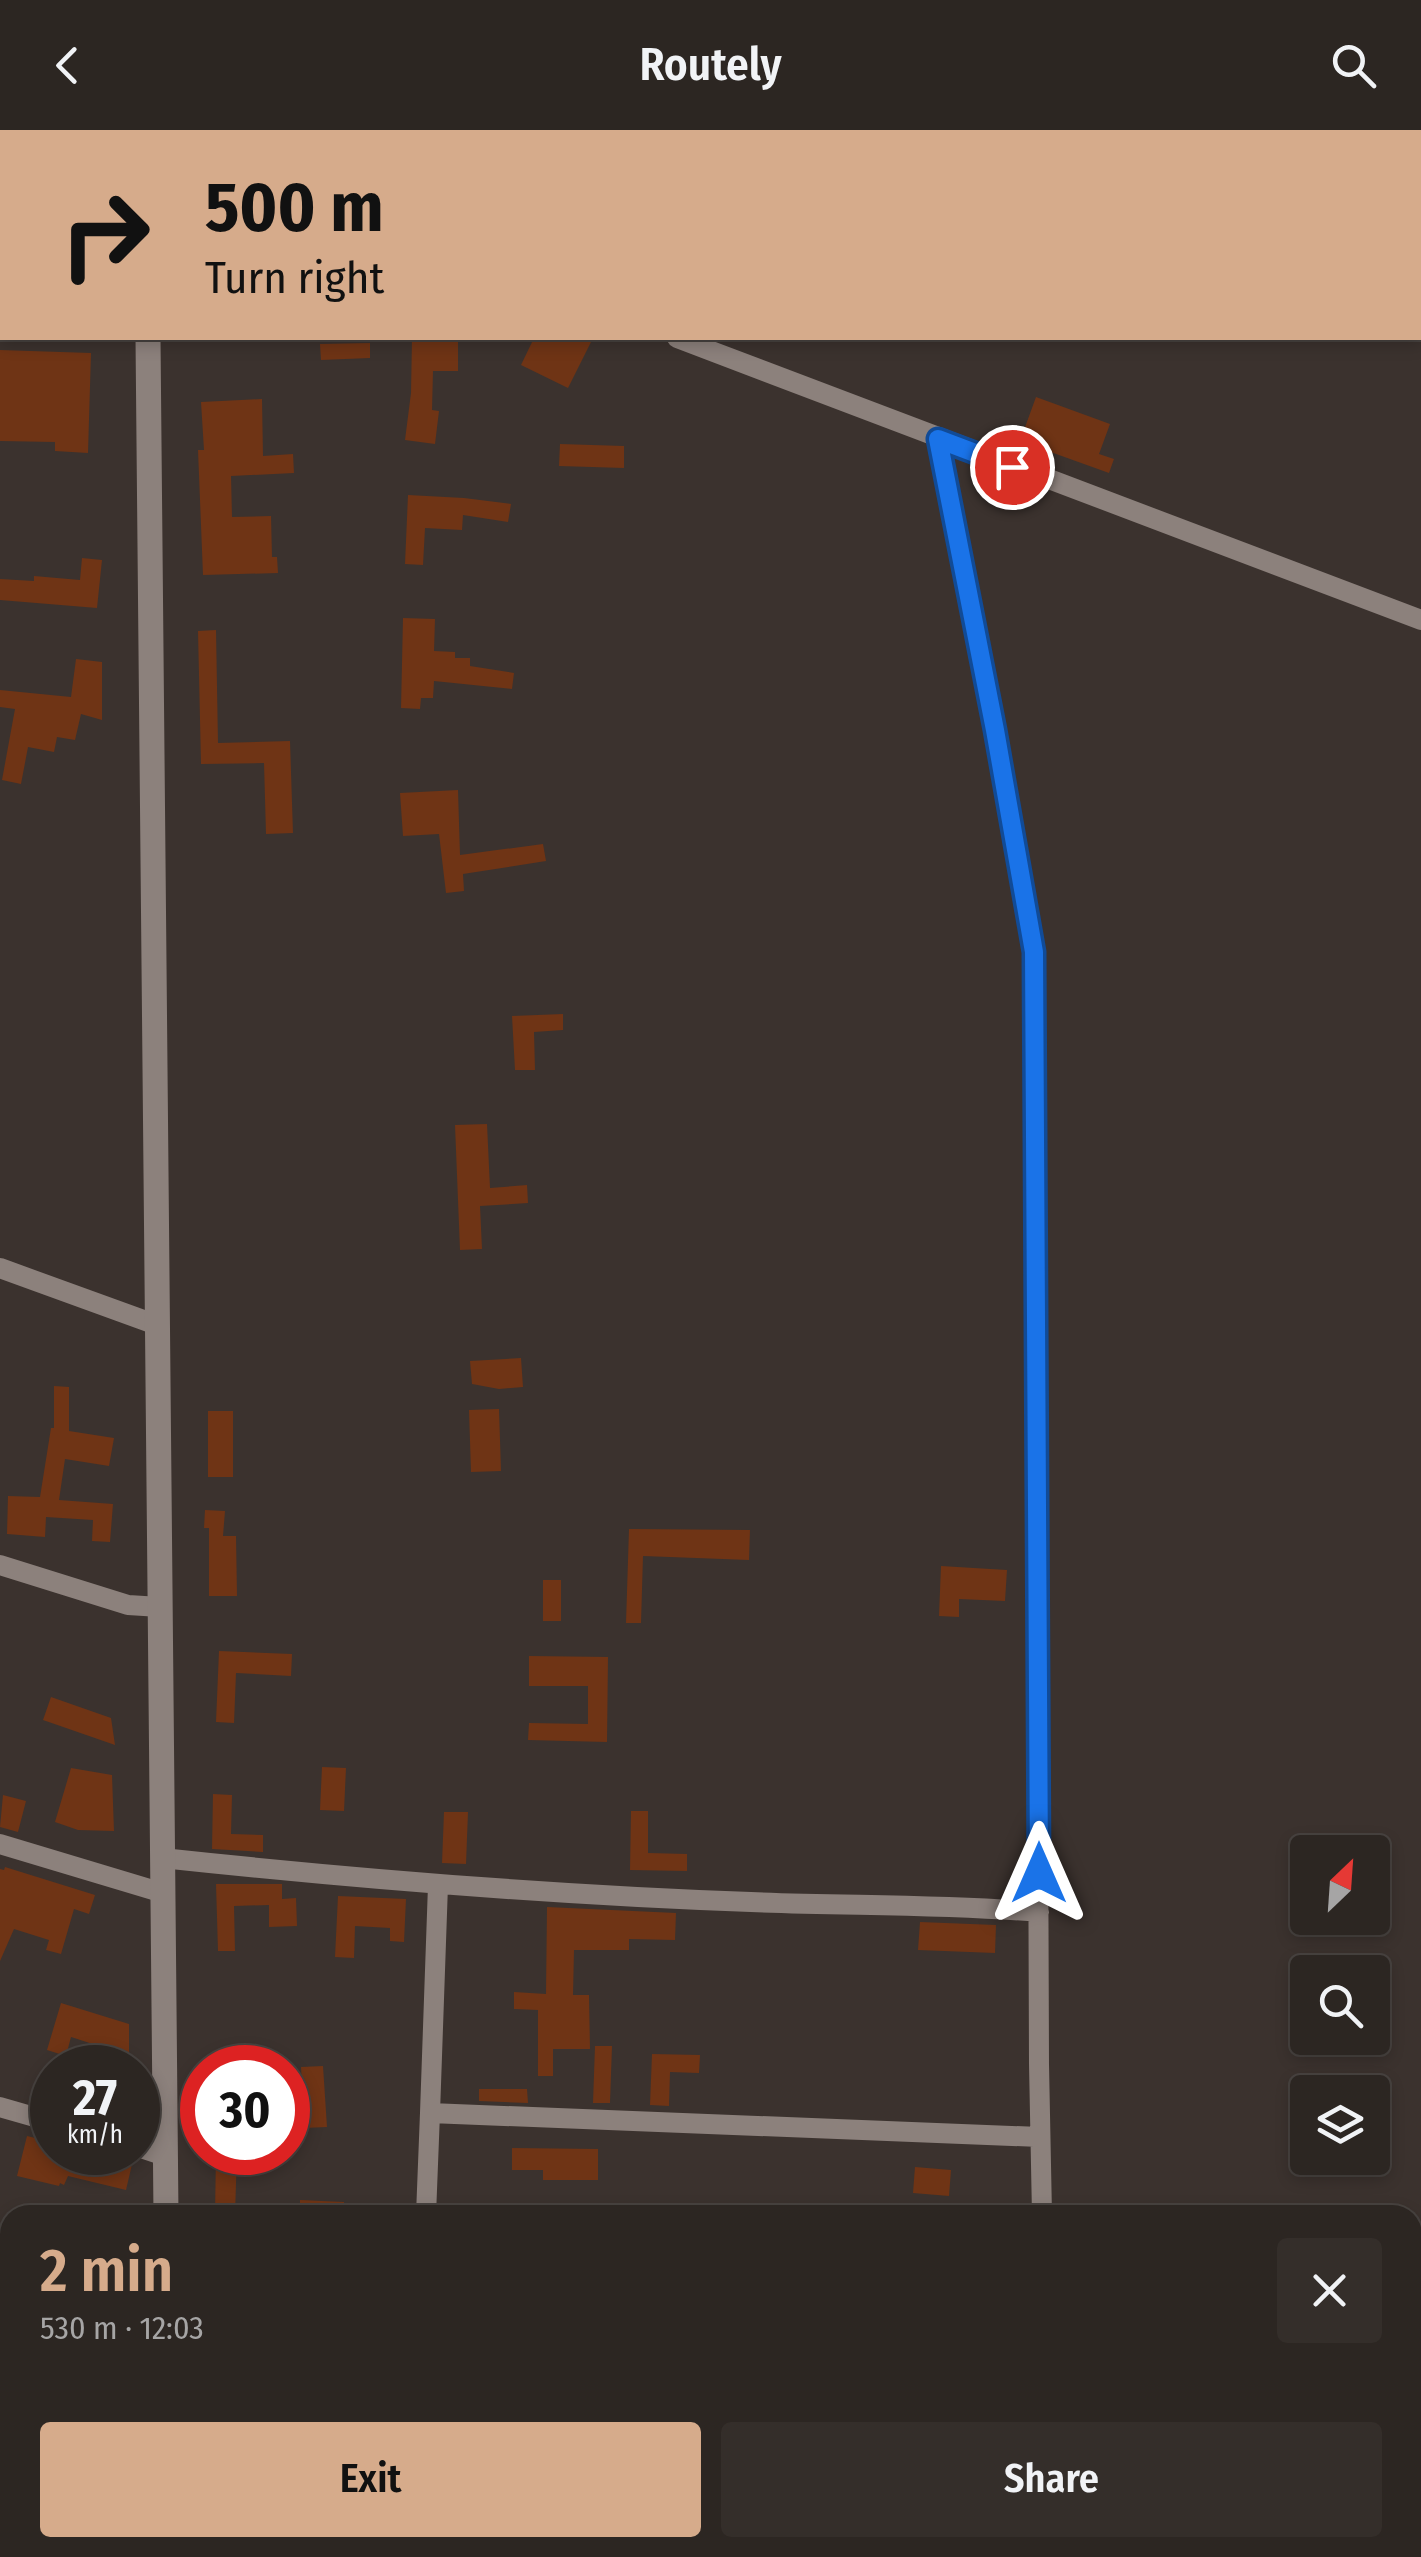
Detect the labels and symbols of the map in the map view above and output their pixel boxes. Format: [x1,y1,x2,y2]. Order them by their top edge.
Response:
pin [970,425,1055,510]
position arrow [987,1821,1091,1925]
north arrow [1290,1835,1390,1935]
speed limit sign: 30 [180,2045,310,2175]

